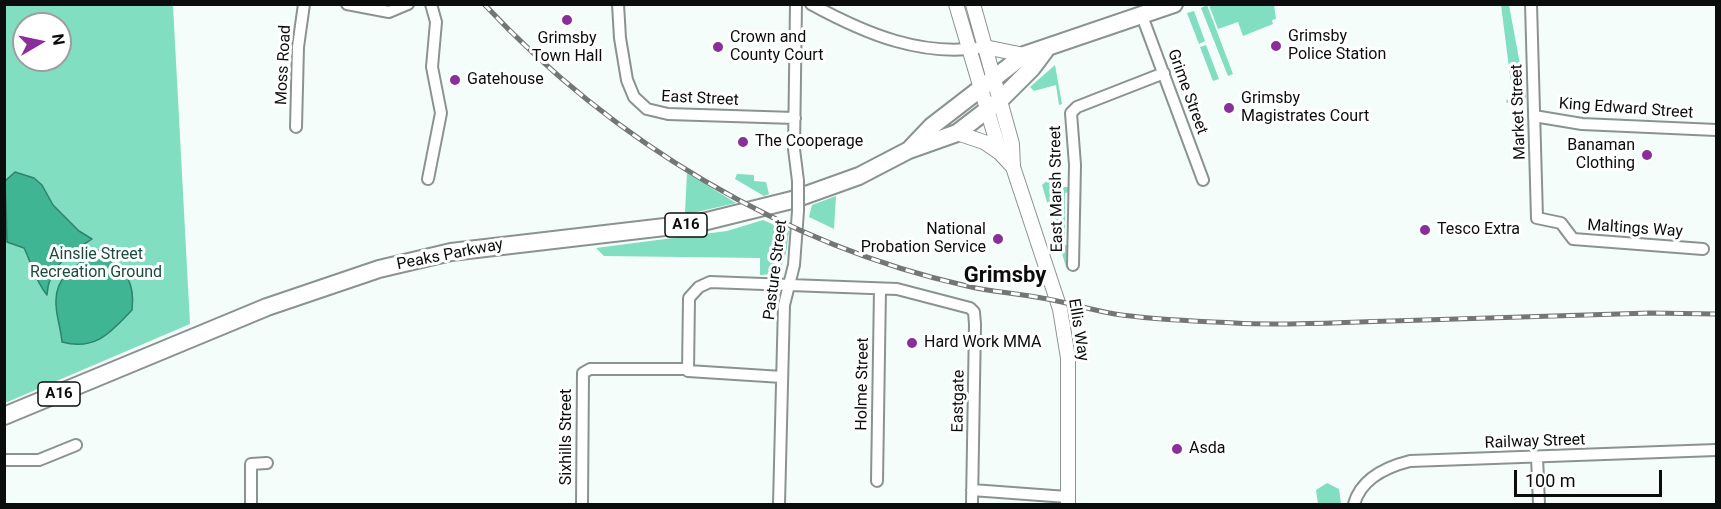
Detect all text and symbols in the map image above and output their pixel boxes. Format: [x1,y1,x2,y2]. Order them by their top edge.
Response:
north arrow [12,12,72,72]
marker: Grimsby Town Hall [560,13,574,27]
street label: Moss Road [272,24,296,106]
place label: Grimsby Police Station [1288,27,1386,65]
place label: Crown and County Court [730,28,823,66]
place label: Grimsby Town Hall [532,29,602,67]
text: N [48,32,69,46]
marker: Grimsby Police Station [1269,39,1283,53]
marker: Crown and County Court [711,40,725,54]
street label: Grime Street [1163,47,1211,137]
street label: Market Street [1508,64,1530,160]
place label: Gatehouse [467,70,544,90]
marker: Gatehouse [448,73,462,87]
street label: East Street [661,87,739,111]
place label: Grimsby Magistrates Court [1241,89,1369,127]
street label: King Edward Street [1558,95,1694,123]
marker: Grimsby Magistrates Court [1222,101,1236,115]
street label: East Marsh Street [1046,126,1068,252]
place label: The Cooperage [755,132,863,152]
marker: The Cooperage [736,135,750,149]
place label: Banaman Clothing [1567,136,1635,174]
marker: Banaman Clothing [1640,148,1654,162]
road number: A16 [665,213,707,237]
street label: Maltings Way [1587,216,1683,242]
street label: Pasture Street [760,219,792,321]
place label: National Probation Service [861,220,986,258]
place label: Tesco Extra [1437,220,1520,240]
marker: Tesco Extra [1418,223,1432,237]
marker: National Probation Service [991,232,1005,246]
street label: Peaks Parkway [395,235,505,275]
park label: Ainslie Street Recreation Ground [30,245,162,283]
district label: Grimsby [964,263,1046,289]
street label: Ellis Way [1064,297,1092,363]
place label: Hard Work MMA [924,333,1041,353]
marker: Hard Work MMA [905,336,919,350]
street label: Holme Street [853,337,873,431]
street label: Eastgate [949,369,969,433]
road number: A16 [38,382,80,406]
street label: Sixhills Street [557,389,577,485]
street label: Railway Street [1484,431,1586,453]
place label: Asda [1189,439,1225,459]
marker: Asda [1170,442,1184,456]
scale bar [1517,458,1666,496]
text: 100 m [1525,470,1576,491]

